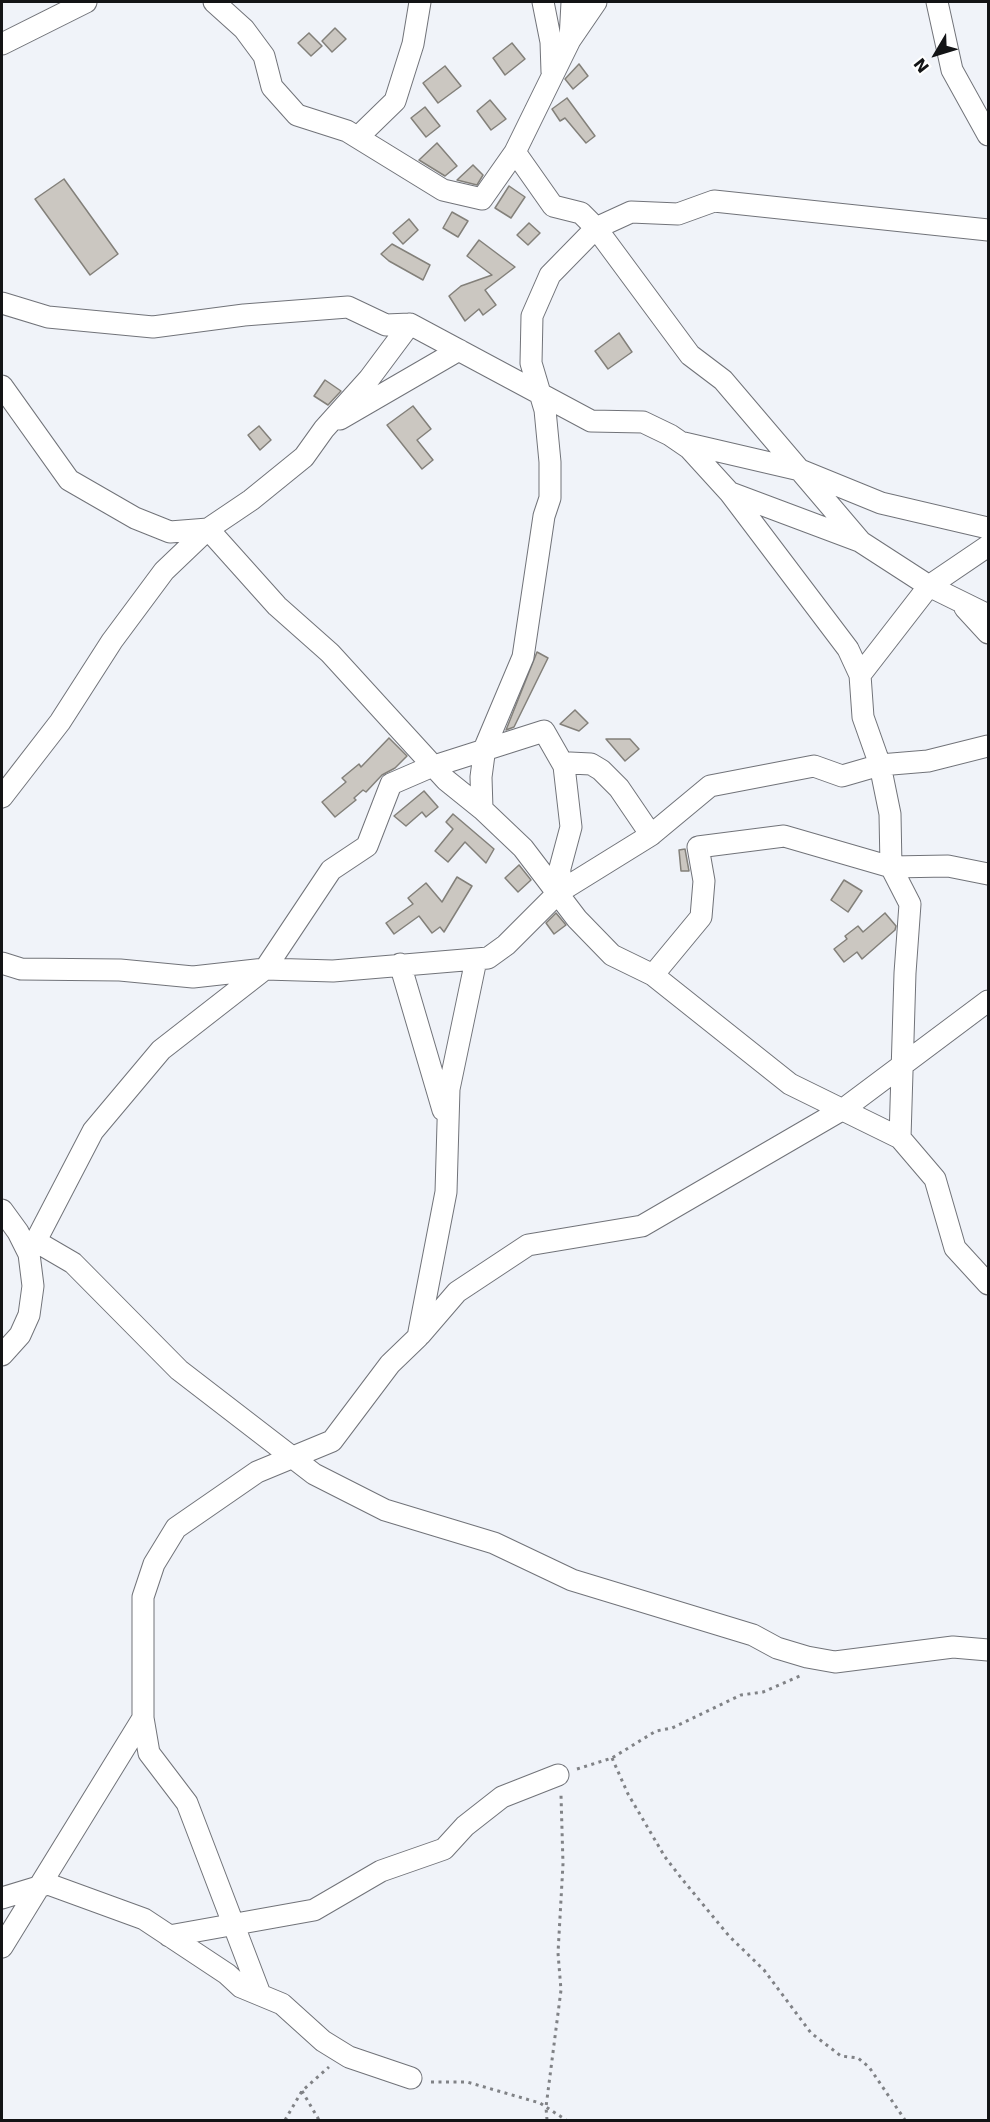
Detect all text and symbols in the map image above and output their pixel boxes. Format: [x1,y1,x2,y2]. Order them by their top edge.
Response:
north arrow [906,24,966,84]
text: N [910,54,933,77]

